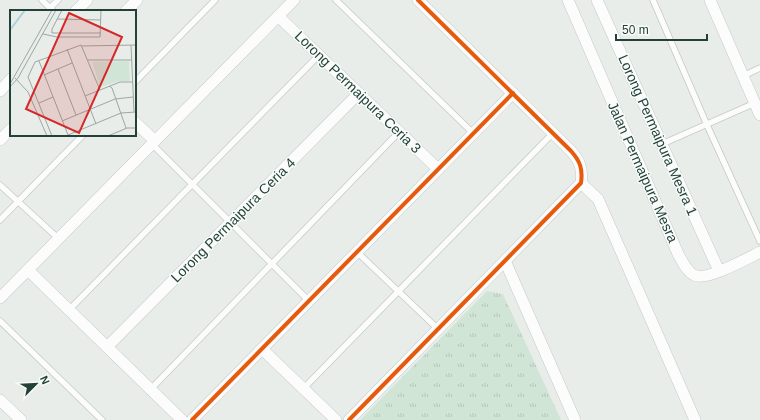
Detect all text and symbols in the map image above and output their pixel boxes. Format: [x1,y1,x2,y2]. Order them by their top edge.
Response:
inset map [10,10,136,136]
scale bar [616,16,707,42]
text: 50 m [622,23,649,37]
street label: Lorong Permaipura Ceria 3 [292,28,424,157]
street label: Lorong Permaipura Mesra 1 [615,52,701,218]
street label: Jalan Permaipura Mesra [605,99,681,245]
street label: Lorong Permaipura Ceria 4 [168,154,299,285]
north arrow [16,364,56,404]
text: N [38,374,52,386]

